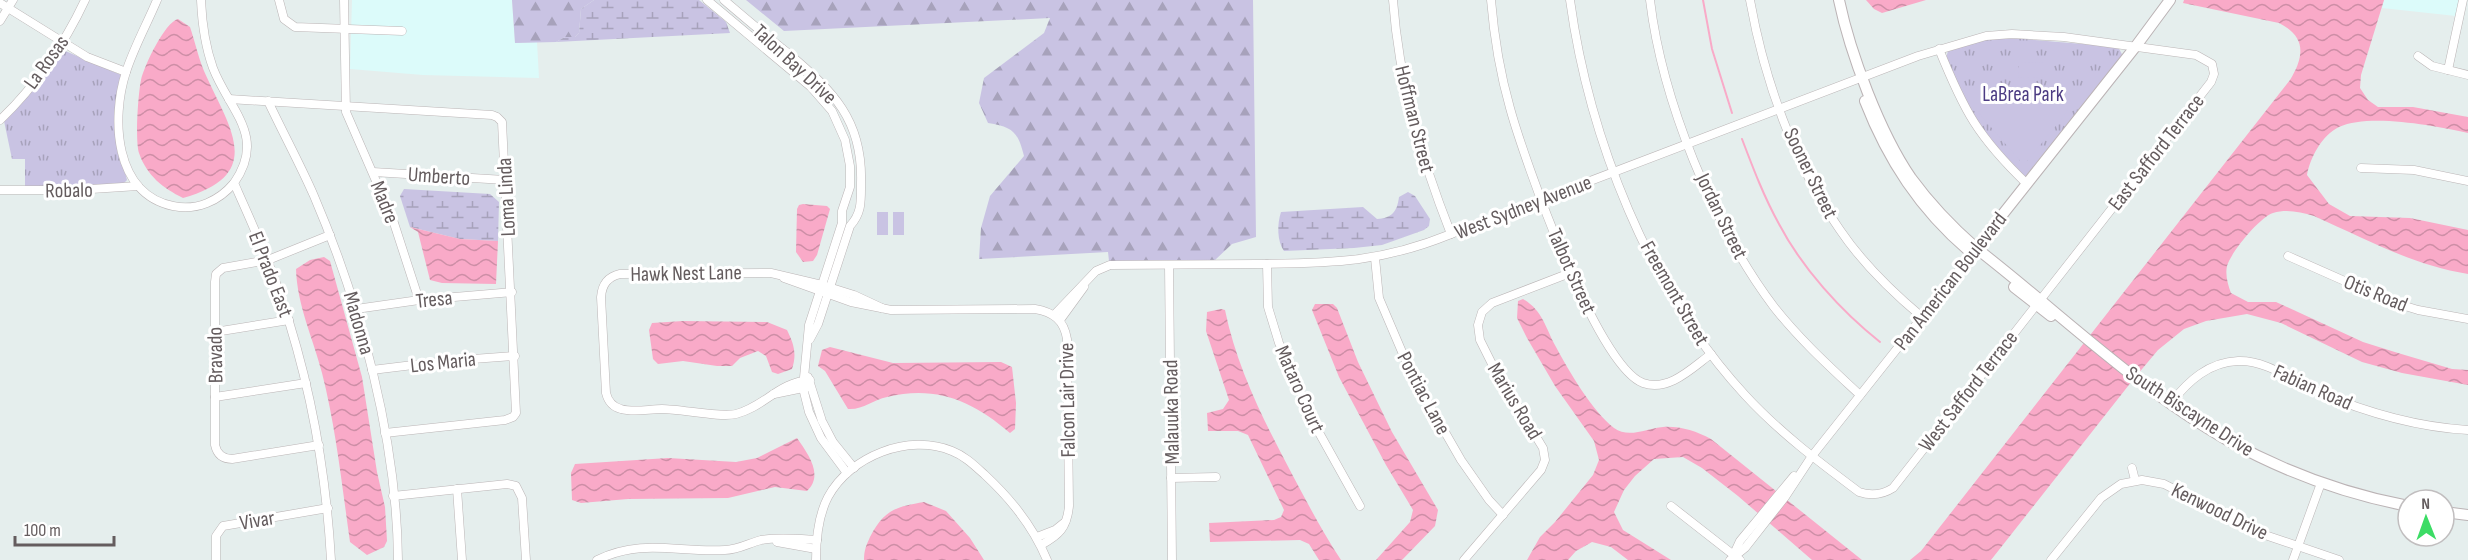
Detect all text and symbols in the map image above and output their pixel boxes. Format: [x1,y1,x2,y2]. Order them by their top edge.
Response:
street label: Talon Bay Drive [748,19,842,110]
street label: La Rosas [19,30,74,94]
street label: Hoffman Street [1389,63,1440,175]
park label: LaBrea Park [1982,82,2064,107]
street label: East Safford Terrace [2103,89,2210,216]
street label: Sooner Street [1778,124,1843,223]
street label: Loma Linda [492,157,521,237]
street label: Umberto [407,162,471,191]
street label: Jordan Street [1690,168,1753,263]
street label: West Sydney Avenue [1451,170,1595,245]
street label: Madre [365,177,404,227]
street label: Robalo [45,178,93,203]
street label: Pan American Boulevard [1889,207,2012,355]
street label: Talbot Street [1542,225,1601,318]
street label: El Prado East [243,228,298,321]
street label: Freemont Street [1635,237,1714,350]
street label: Hawk Nest Lane [630,260,742,287]
street label: Otis Road [2340,269,2411,318]
street label: Tresa [415,285,454,314]
street label: Madonna [338,289,379,357]
street label: West Safford Terrace [1913,326,2023,457]
street label: Bravado [203,327,228,383]
street label: Falcon Lair Drive [1054,342,1081,458]
street label: Mataro Court [1269,342,1330,437]
street label: Los Maria [409,347,477,378]
street label: Pontiac Lane [1391,348,1456,439]
street label: Marius Road [1482,358,1547,444]
street label: Fabian Road [2269,359,2356,416]
street label: Malauuka Road [1158,360,1185,464]
street label: South Biscayne Drive [2121,361,2258,462]
street label: Kenwood Drive [2167,477,2272,546]
north arrow [2396,488,2456,548]
text: N [2421,495,2430,514]
street label: Vivar [238,505,276,536]
scale bar [15,509,114,547]
text: 100 m [24,520,61,541]

